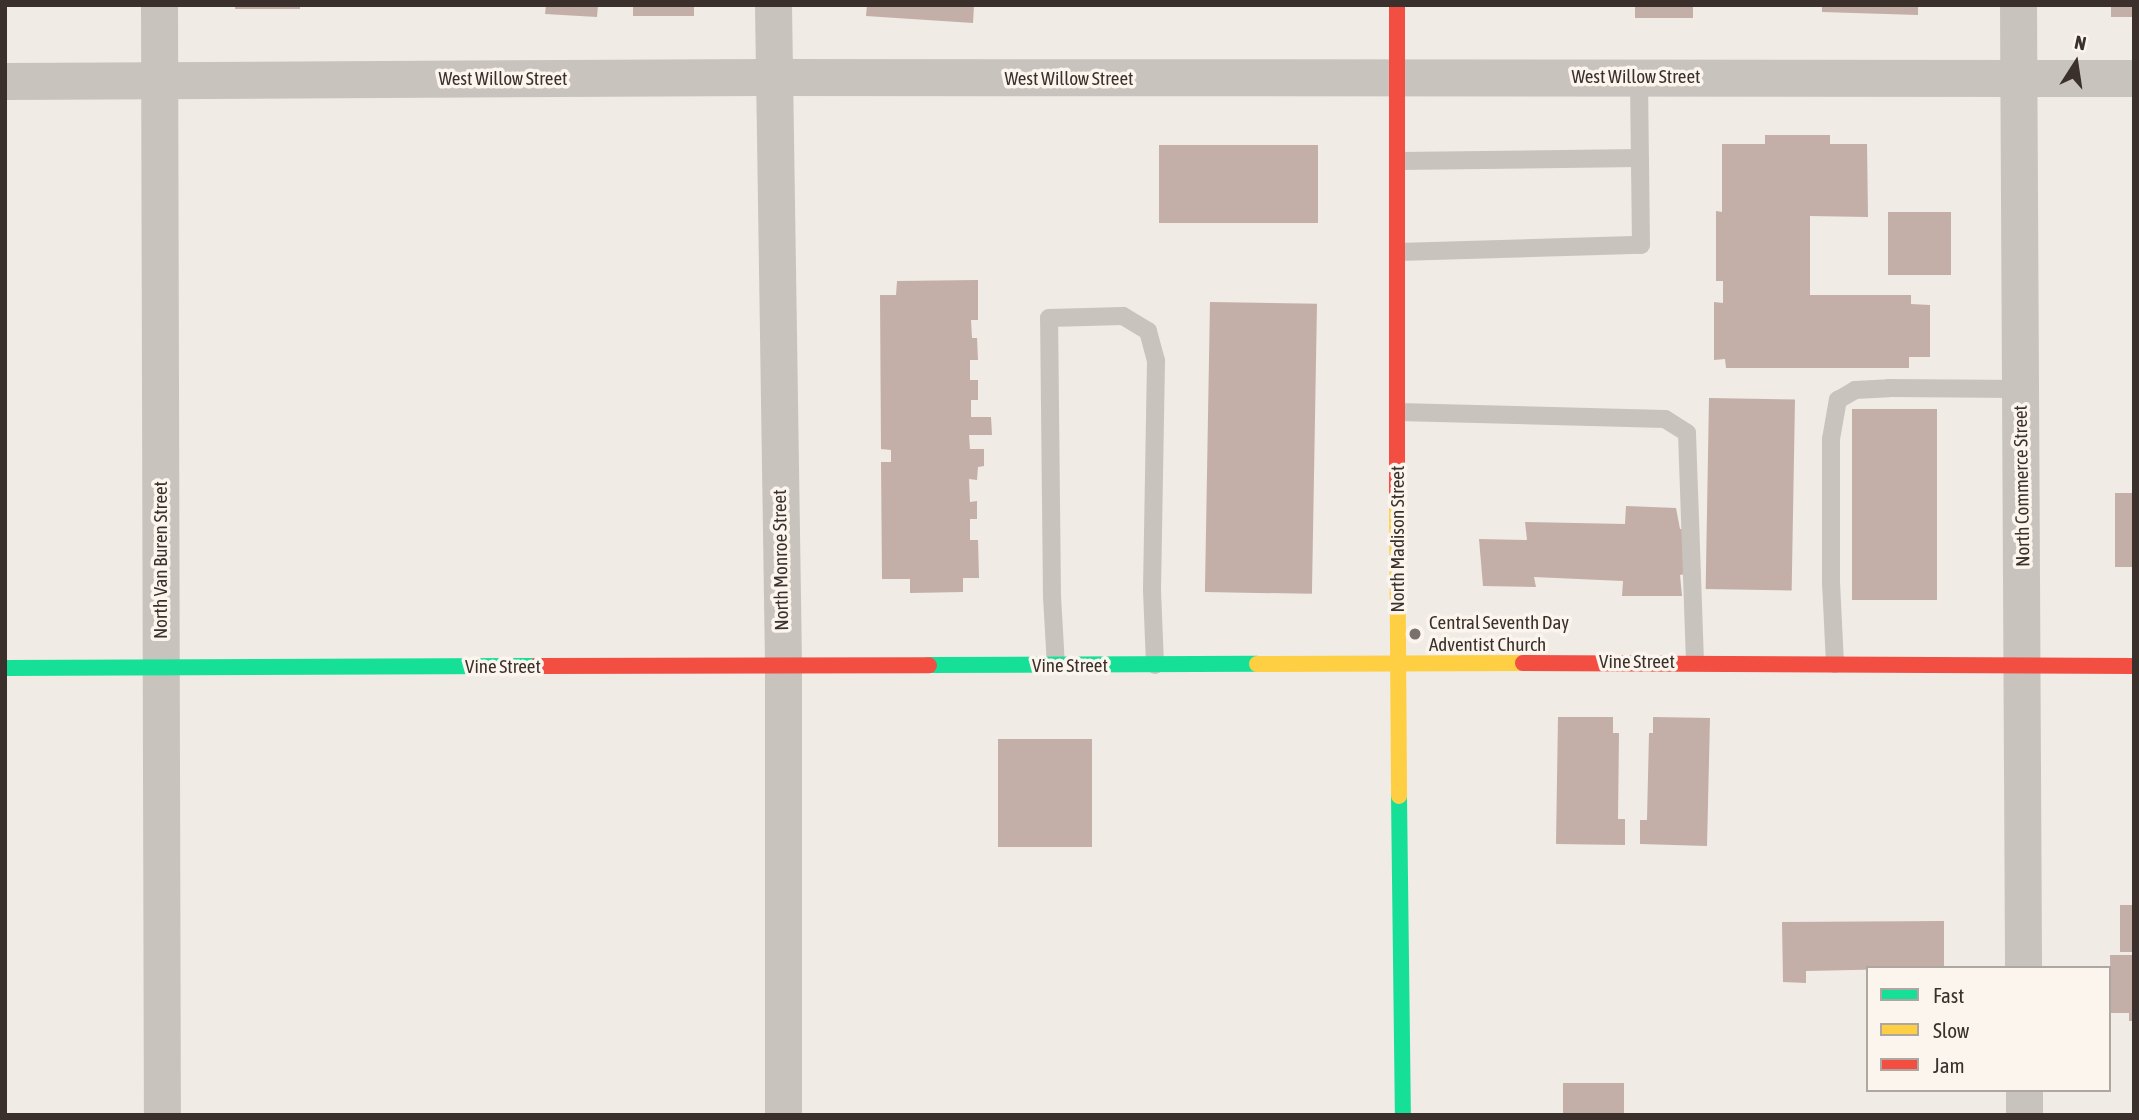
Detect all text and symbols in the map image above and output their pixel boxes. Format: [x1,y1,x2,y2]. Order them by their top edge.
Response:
north arrow [2041,28,2111,98]
text: N [2073,31,2088,54]
street label: West Willow Street [1571,66,1701,88]
street label: West Willow Street [438,68,568,90]
street label: West Willow Street [1004,68,1134,90]
street label: North Commerce Street [2009,405,2035,567]
street label: North Madison Street [1387,466,1409,612]
street label: North Van Buren Street [150,481,172,639]
street label: North Monroe Street [768,489,794,631]
place label: Central Seventh Day Adventist Church [1429,612,1569,656]
marker: Central Seventh Day Adventist Church [1407,626,1423,642]
street label: Vine Street [1599,651,1675,673]
street label: Vine Street [1032,655,1108,677]
street label: Vine Street [465,656,541,678]
legend [1866,966,2111,1092]
text: Fast [1933,983,1964,1007]
text: Slow [1933,1018,1969,1042]
text: Jam [1933,1053,1965,1077]

